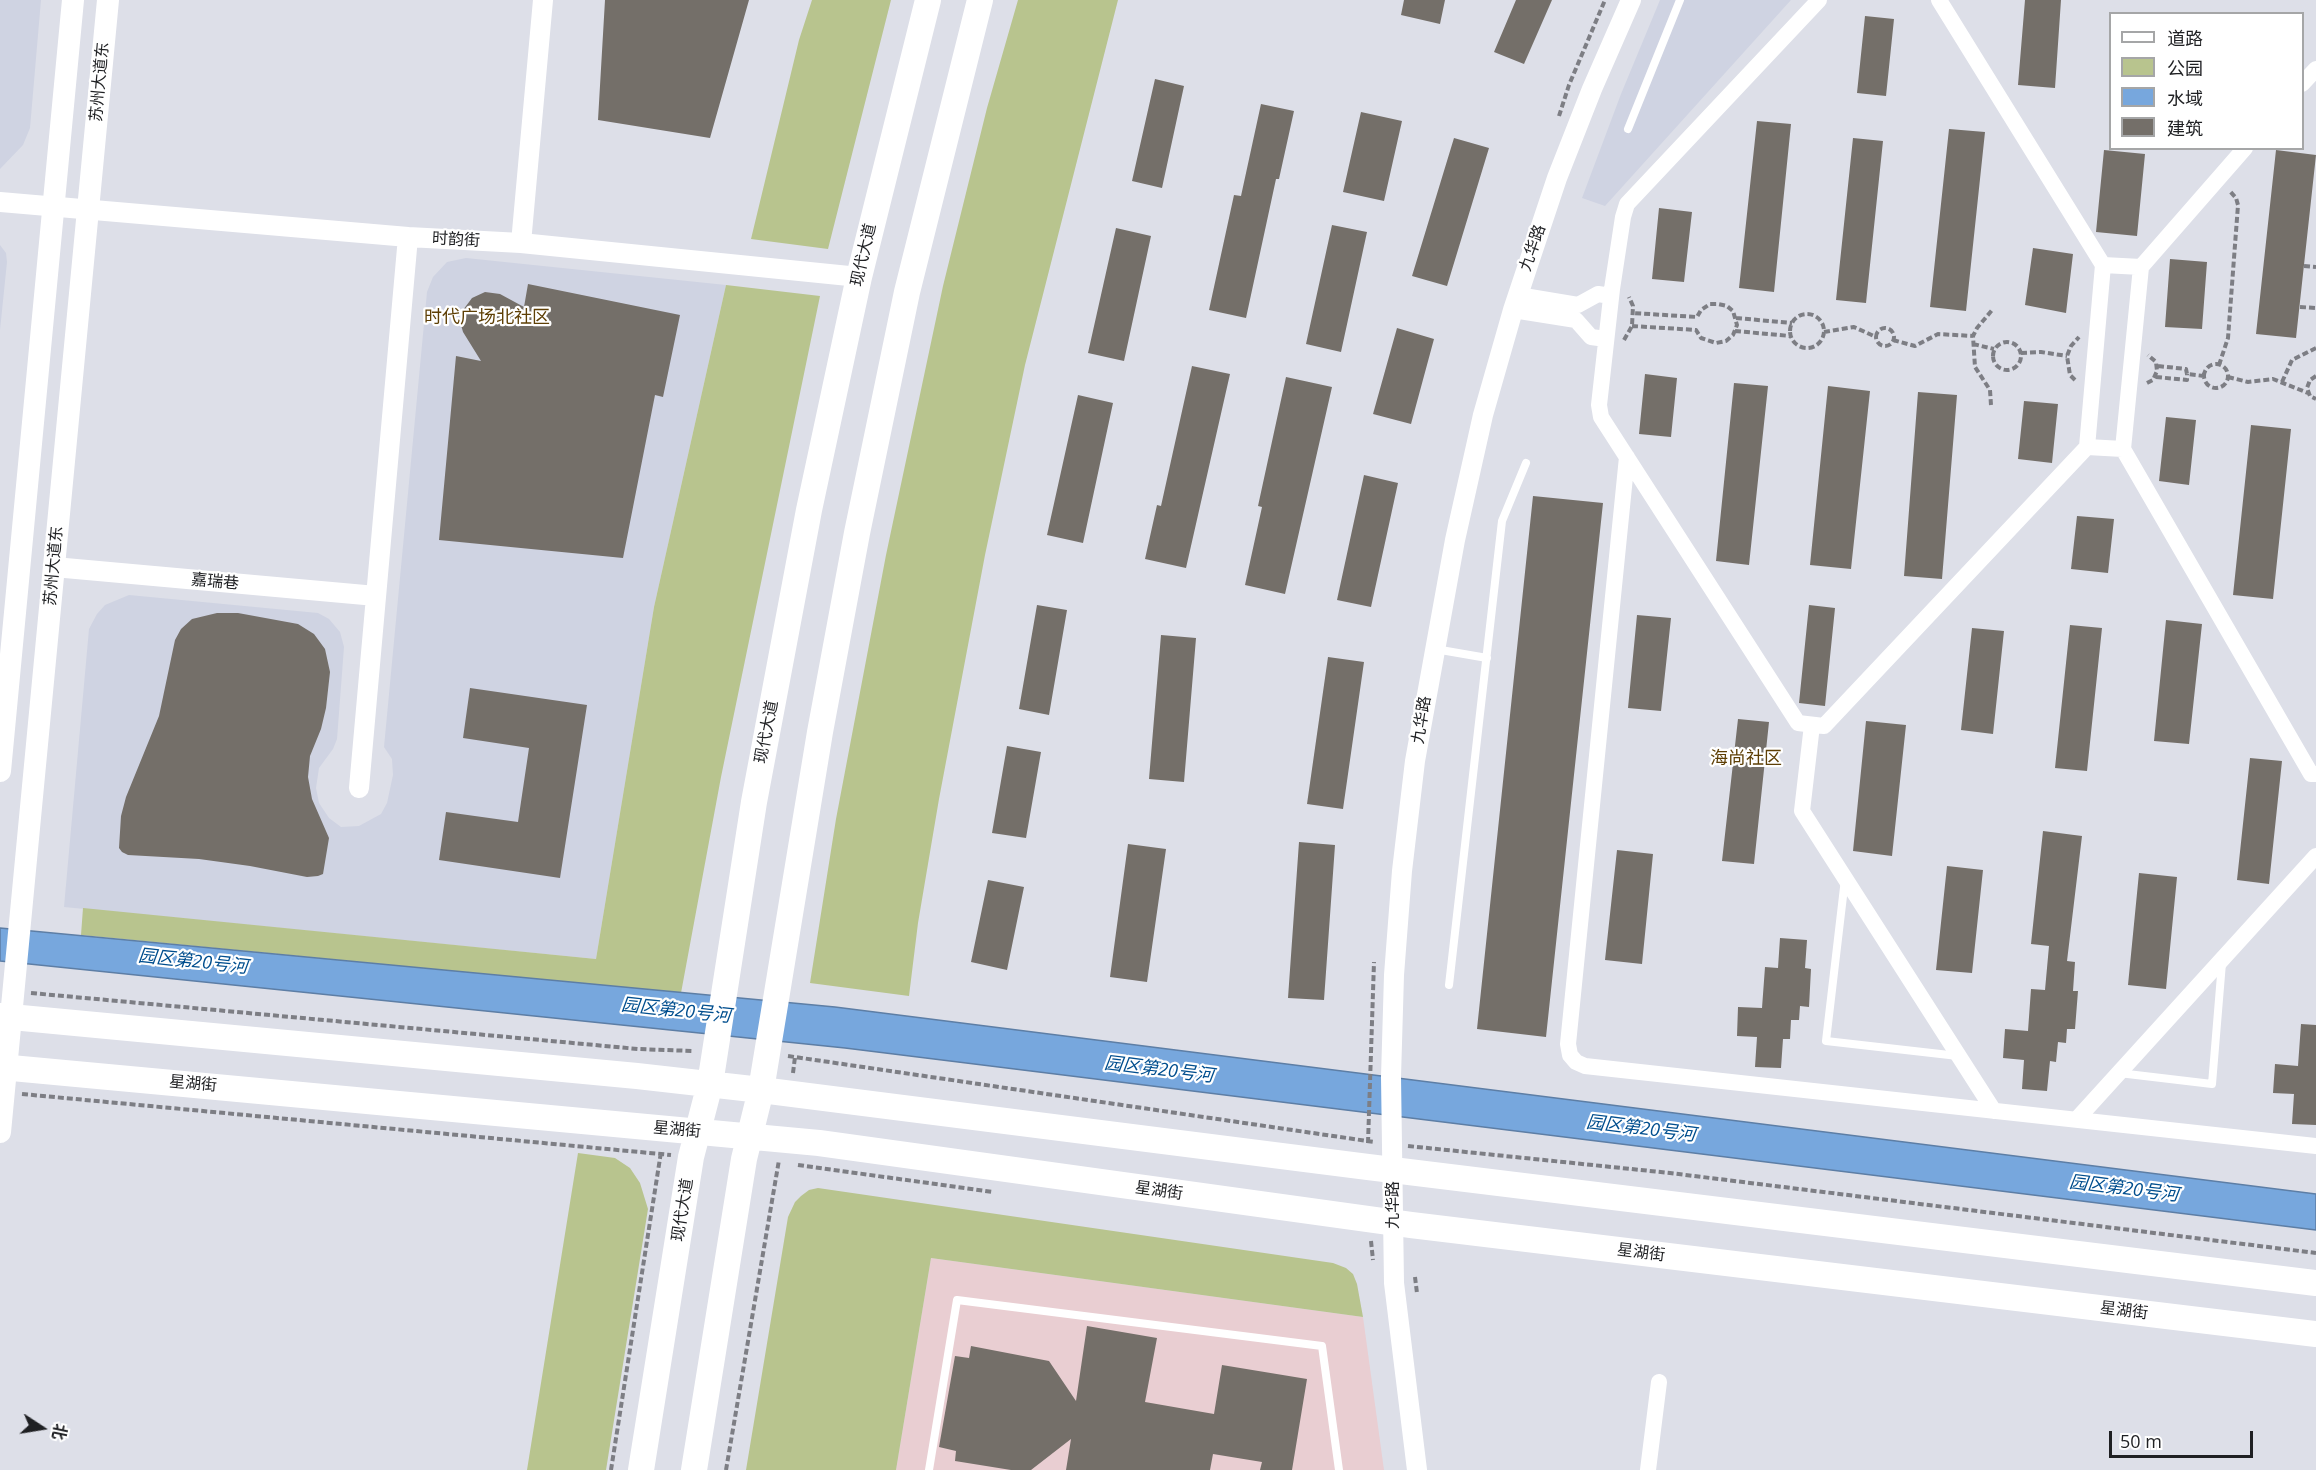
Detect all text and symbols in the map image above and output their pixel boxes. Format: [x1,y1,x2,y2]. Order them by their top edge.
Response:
legend [2109,12,2304,150]
text: 道路 [2167,26,2203,50]
street label: 苏州大道东 [87,41,113,123]
text: 公园 [2167,56,2203,80]
text: 水域 [2167,86,2203,110]
text: 建筑 [2167,116,2203,140]
street label: 现代大道 [847,222,881,288]
street label: 九华路 [1516,222,1550,274]
street label: 时韵街 [432,229,480,251]
district label: 时代广场北社区 [424,307,550,329]
street label: 苏州大道东 [41,525,67,607]
street label: 嘉瑞巷 [190,570,240,594]
street label: 九华路 [1409,695,1435,745]
street label: 现代大道 [751,699,783,765]
district label: 海尚社区 [1710,748,1782,770]
water label: 园区第20号河 [137,946,249,978]
water label: 园区第20号河 [620,995,732,1027]
water label: 园区第20号河 [1103,1053,1215,1087]
street label: 星湖街 [168,1072,218,1096]
water label: 园区第20号河 [1585,1112,1697,1146]
street label: 星湖街 [652,1118,702,1142]
water label: 园区第20号河 [2068,1172,2180,1206]
street label: 现代大道 [669,1177,697,1243]
street label: 星湖街 [1134,1178,1184,1204]
street label: 九华路 [1383,1181,1403,1229]
street label: 星湖街 [1616,1241,1666,1265]
street label: 星湖街 [2099,1299,2149,1323]
north arrow [12,1398,72,1458]
scale bar [2112,1419,2256,1457]
text: 北 [47,1422,72,1442]
text: 50 m [2120,1429,2162,1453]

